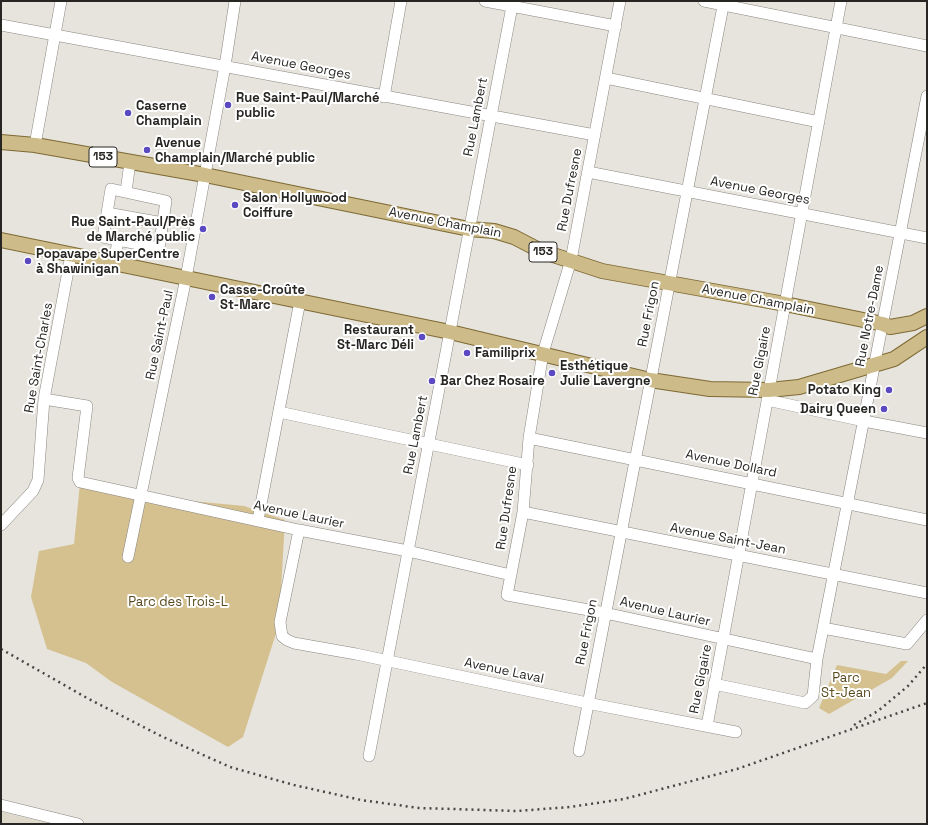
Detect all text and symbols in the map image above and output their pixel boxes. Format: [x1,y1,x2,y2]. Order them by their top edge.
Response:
street label: Avenue Georges [250,49,352,83]
street label: Rue Lambert [461,76,491,158]
place label: Rue Saint-Paul/Marché public [236,90,380,121]
place label: Caserne Champlain [136,98,202,129]
marker: Rue Saint-Paul/Marché public [223,100,233,110]
marker: Caserne Champlain [123,108,133,118]
place label: Avenue Champlain/Marché public [155,135,315,166]
marker: Avenue Champlain/Marché public [142,145,152,155]
road number: 153 [89,147,117,167]
street label: Rue Dufresne [554,147,586,233]
street label: Avenue Georges [709,174,811,208]
place label: Salon Hollywood Coiffure [243,190,347,221]
marker: Salon Hollywood Coiffure [230,200,240,210]
street label: Avenue Champlain [387,204,503,242]
place label: Rue Saint-Paul/Près de Marché public [71,214,195,245]
marker: Rue Saint-Paul/Près de Marché public [198,224,208,234]
road number: 153 [529,242,557,262]
place label: Popavape SuperCentre à Shawinigan [36,246,180,277]
marker: Popavape SuperCentre à Shawinigan [23,256,33,266]
street label: Rue Notre-Dame [853,264,887,368]
street label: Rue Frigon [635,280,663,348]
street label: Avenue Champlain [700,281,816,319]
place label: Casse-Croûte St-Marc [220,282,305,313]
street label: Rue Saint-Paul [143,289,177,381]
marker: Casse-Croûte St-Marc [207,292,217,302]
street label: Rue Saint-Charles [22,302,56,414]
place label: Restaurant St-Marc Déli [337,322,414,353]
street label: Rue Gigaire [746,325,774,397]
marker: Restaurant St-Marc Déli [417,332,427,342]
place label: Familiprix [475,345,535,361]
marker: Familiprix [462,348,472,358]
place label: Esthétique Julie Lavergne [560,358,651,389]
marker: Esthétique Julie Lavergne [547,368,557,378]
place label: Bar Chez Rosaire [440,373,545,389]
marker: Bar Chez Rosaire [427,376,437,386]
place label: Potato King [808,382,881,398]
marker: Potato King [884,385,894,395]
street label: Rue Lambert [401,394,431,476]
place label: Dairy Queen [800,401,876,417]
marker: Dairy Queen [879,404,889,414]
street label: Avenue Dollard [684,447,778,481]
street label: Rue Dufresne [493,465,521,551]
street label: Avenue Laurier [252,498,346,532]
street label: Avenue Saint-Jean [669,520,787,558]
park label: Parc des Trois-L [128,594,228,610]
street label: Avenue Laurier [618,594,712,630]
street label: Rue Frigon [573,598,601,666]
street label: Rue Gigaire [687,643,715,715]
street label: Avenue Laval [463,655,545,687]
park label: Parc St-Jean [821,670,871,701]

